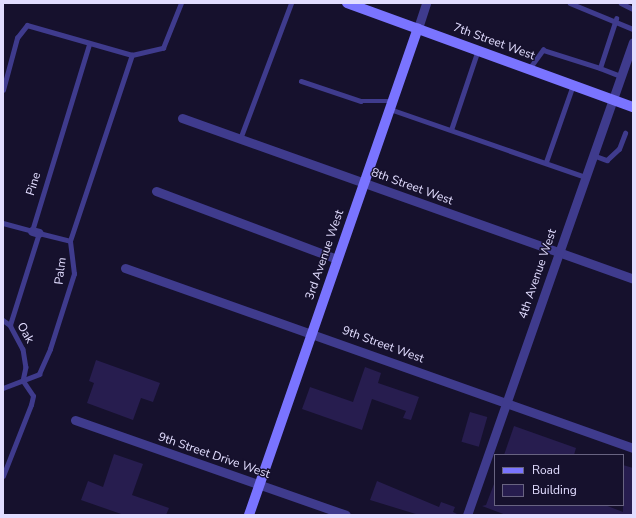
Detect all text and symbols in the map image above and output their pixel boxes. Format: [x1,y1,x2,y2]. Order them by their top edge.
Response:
street label: 7th Street West [451,21,537,63]
street label: 8th Street West [369,166,455,208]
street label: Pine [24,171,44,197]
street label: 3rd Avenue West [303,208,347,302]
street label: 4th Avenue West [516,227,560,321]
street label: Palm [52,256,70,286]
street label: Oak [13,320,37,346]
street label: 9th Street West [340,324,426,366]
street label: 9th Street Drive West [156,430,272,482]
legend [494,454,624,506]
text: Road [532,462,560,478]
text: Building [532,482,577,498]

